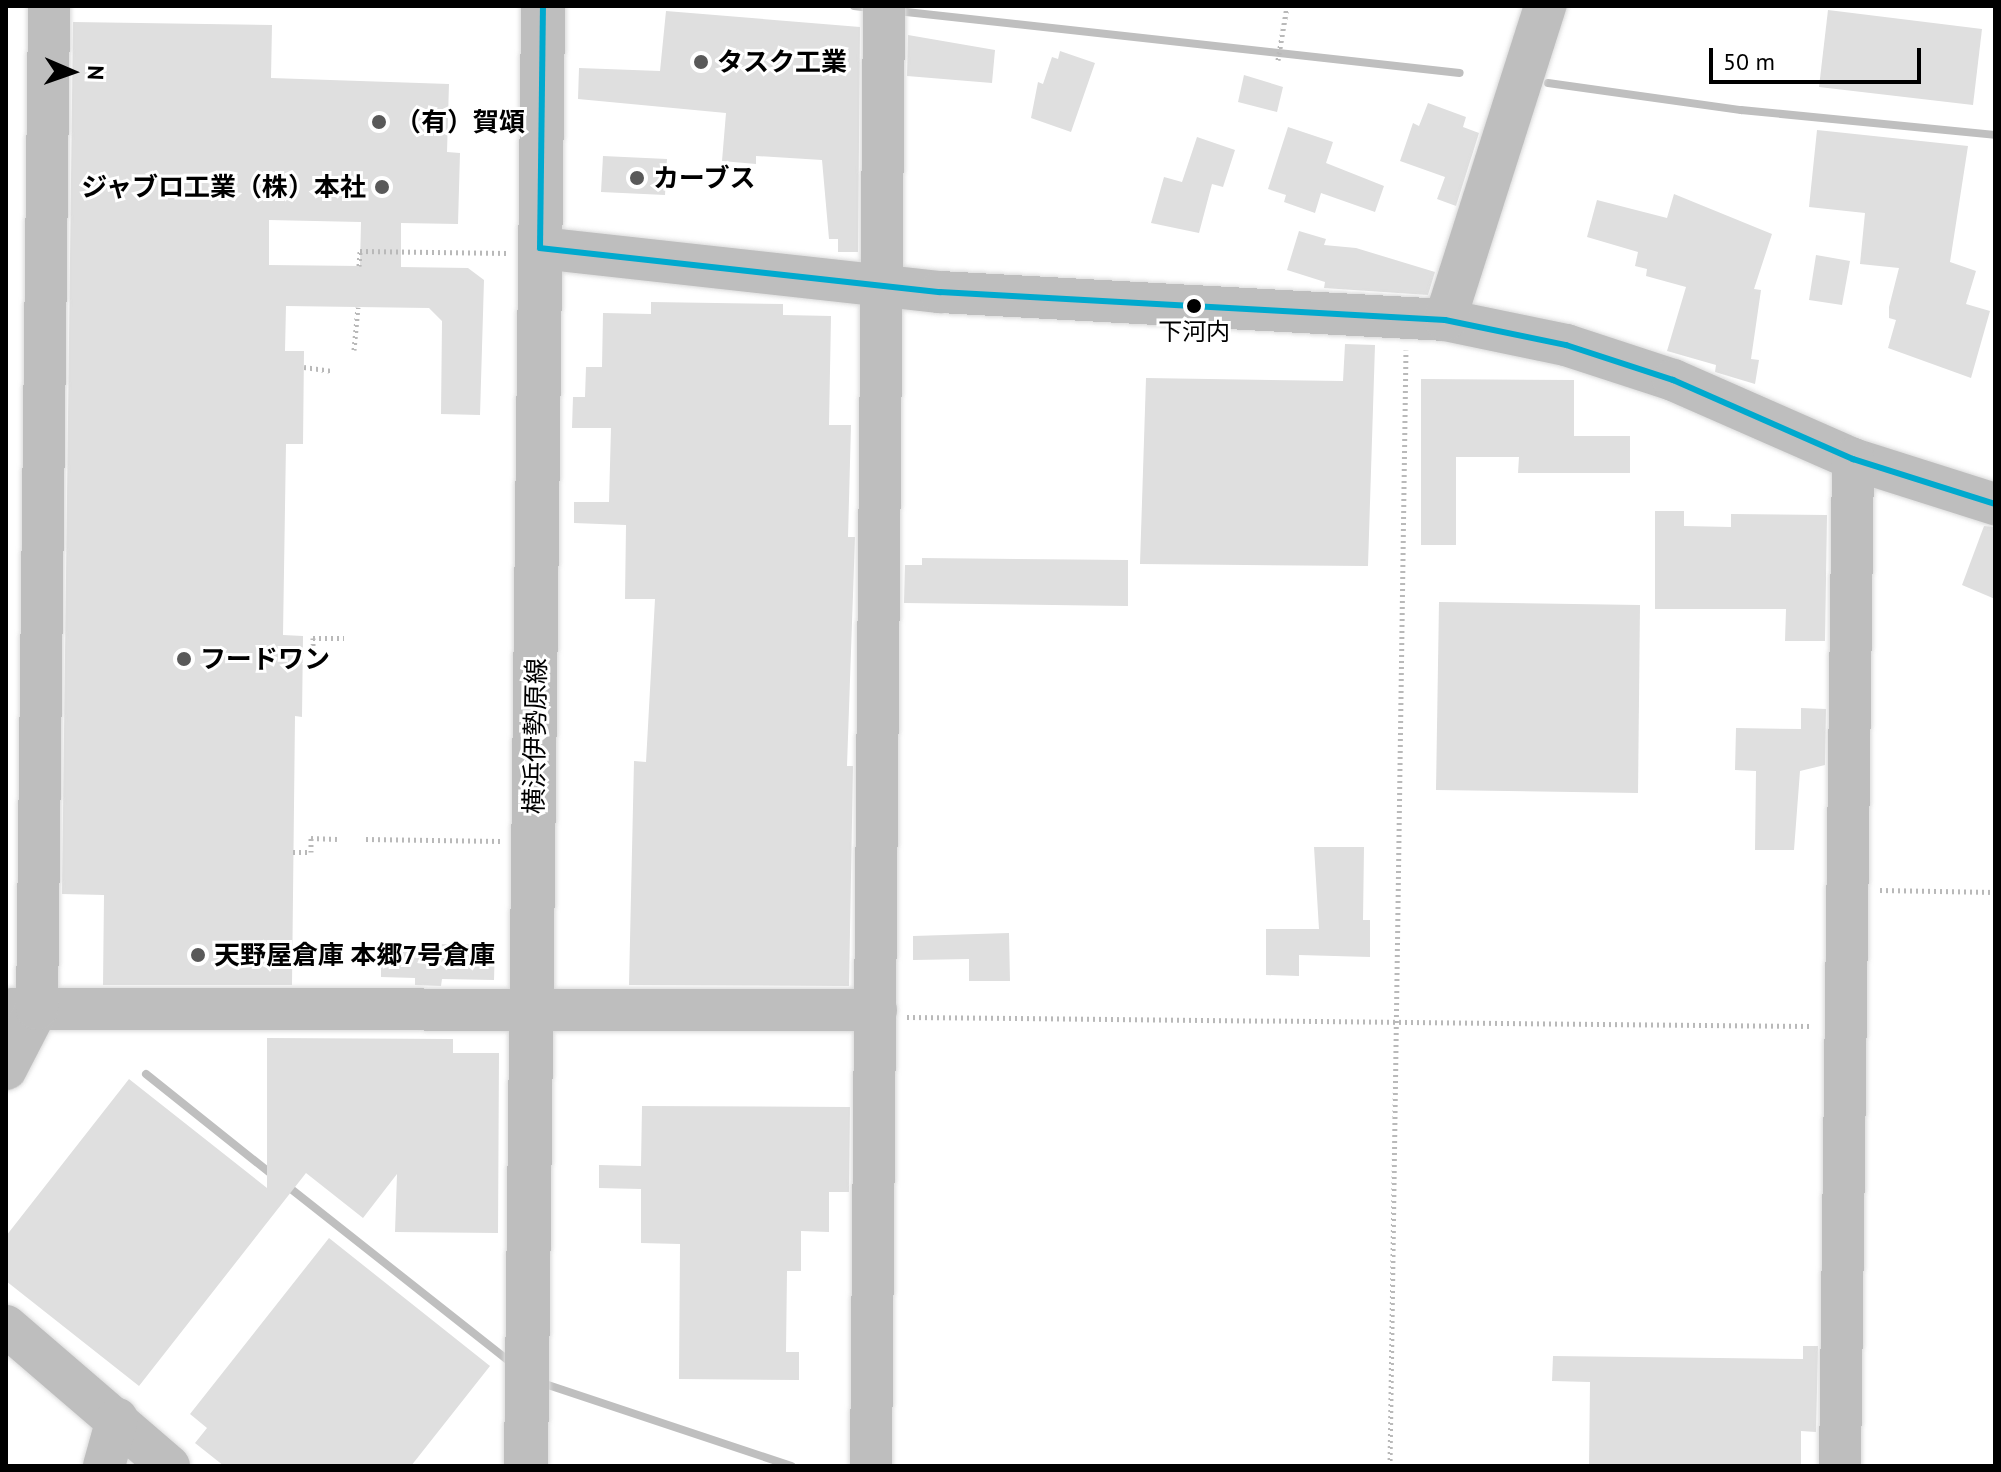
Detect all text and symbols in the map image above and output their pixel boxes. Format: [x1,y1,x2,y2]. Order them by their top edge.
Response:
north arrow [32,32,112,112]
scale bar [1713,32,1925,82]
place label: タスク工業 [717,46,847,78]
text: 50 m [1723,46,1775,77]
marker: タスク工業 [692,53,710,71]
text: N [82,65,110,81]
place label: （有）賀頌 [395,106,525,138]
marker: （有）賀頌 [370,113,388,131]
place label: カーブス [653,162,757,194]
marker: カーブス [628,169,646,187]
place label: ジャブロ工業（株）本社 [80,171,366,203]
marker: ジャブロ工業（株）本社 [373,178,391,196]
marker: 下河内 [1186,298,1202,314]
place label: 下河内 [1158,318,1230,346]
place label: フードワン [200,643,330,675]
marker: フードワン [175,650,193,668]
street label: 横浜伊勢原線 [518,658,552,814]
place label: 天野屋倉庫 本郷7号倉庫 [214,939,495,971]
marker: 天野屋倉庫 本郷7号倉庫 [189,946,207,964]

